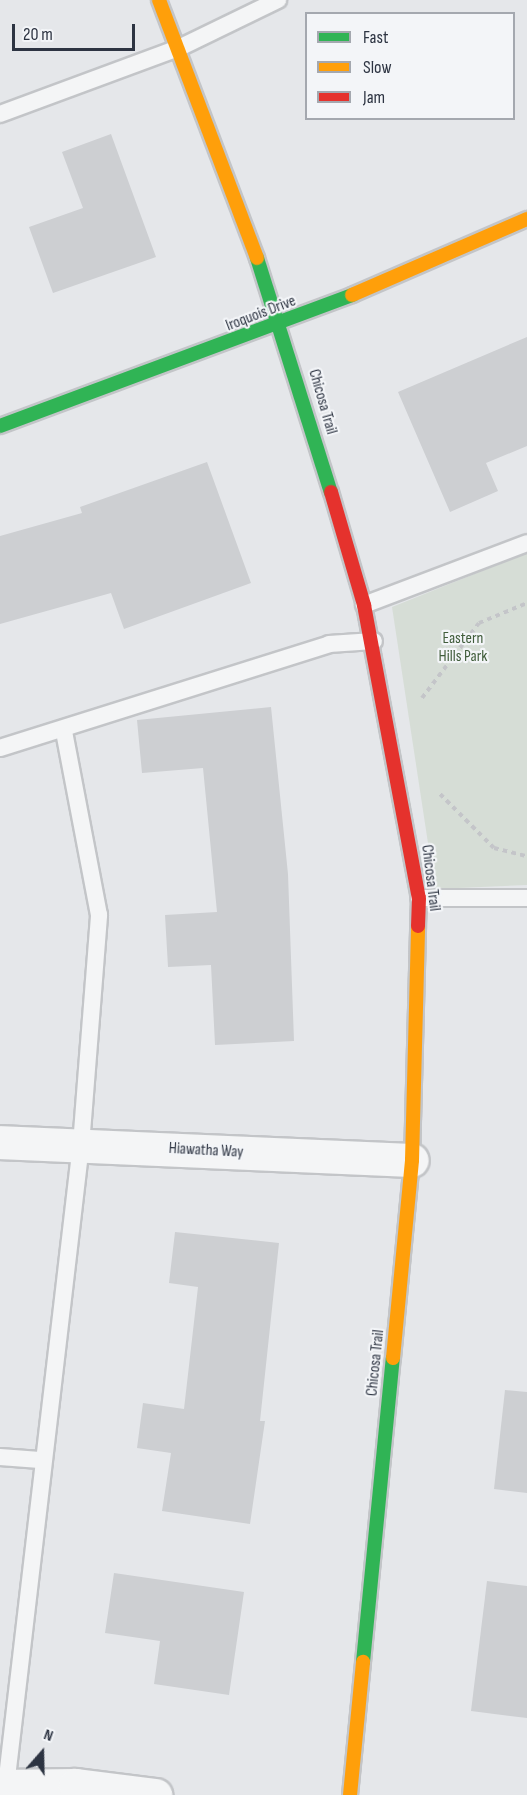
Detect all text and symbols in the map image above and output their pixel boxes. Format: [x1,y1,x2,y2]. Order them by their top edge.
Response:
scale bar [15,12,138,50]
legend [305,12,515,120]
text: 20 m [23,24,53,45]
text: Fast [363,27,388,48]
text: Slow [363,57,392,78]
text: Jam [363,87,385,108]
street label: Iroquois Drive [223,292,299,336]
street label: Chicosa Trail [304,367,340,437]
park label: Eastern Hills Park [439,629,487,667]
street label: Chicosa Trail [416,844,444,912]
street label: Hiawatha Way [168,1139,244,1163]
street label: Chicosa Trail [363,1329,389,1397]
north arrow [12,1723,72,1783]
text: N [41,1725,56,1746]

